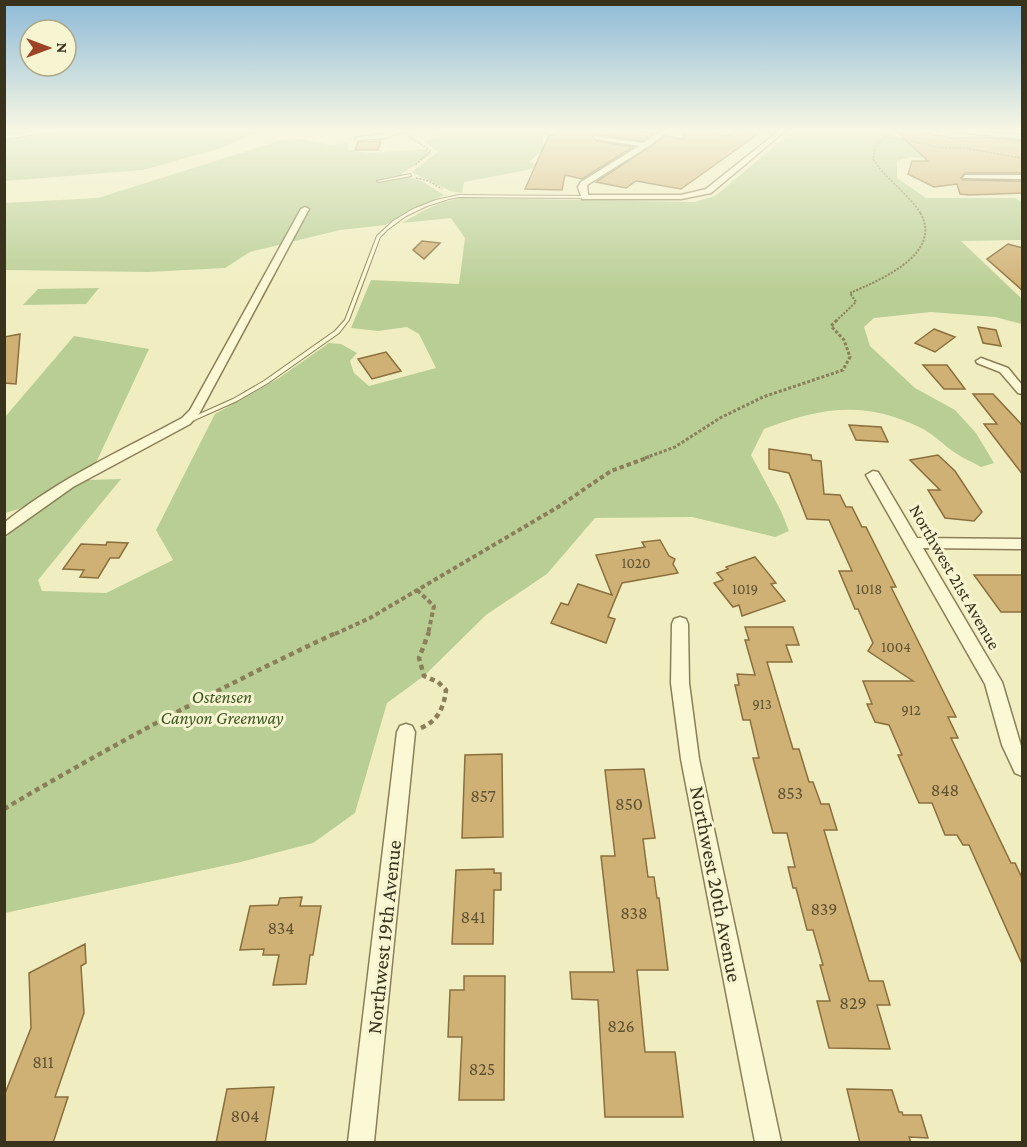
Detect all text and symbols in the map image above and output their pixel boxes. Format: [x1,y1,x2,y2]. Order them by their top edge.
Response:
north arrow [18,18,78,78]
text: N [54,43,71,54]
street label: Northwest 21st Avenue [905,501,1005,653]
house number: 1020 [622,555,650,571]
house number: 1019 [732,581,758,597]
house number: 1018 [856,581,882,597]
house number: 1004 [881,639,911,655]
park label: Ostensen Canyon Greenway [160,687,284,728]
house number: 913 [752,696,772,712]
house number: 912 [901,702,921,718]
house number: 848 [931,780,959,800]
house number: 853 [777,783,803,803]
street label: Northwest 20th Avenue [685,784,747,984]
house number: 857 [470,786,496,806]
house number: 850 [615,794,643,814]
street label: Northwest 19th Avenue [362,839,406,1035]
house number: 839 [811,899,837,919]
house number: 838 [620,903,648,923]
house number: 841 [461,907,485,927]
house number: 834 [267,918,295,938]
house number: 829 [839,993,867,1013]
house number: 826 [607,1016,635,1036]
house number: 811 [32,1052,54,1072]
house number: 825 [469,1059,495,1079]
house number: 804 [230,1106,260,1126]

